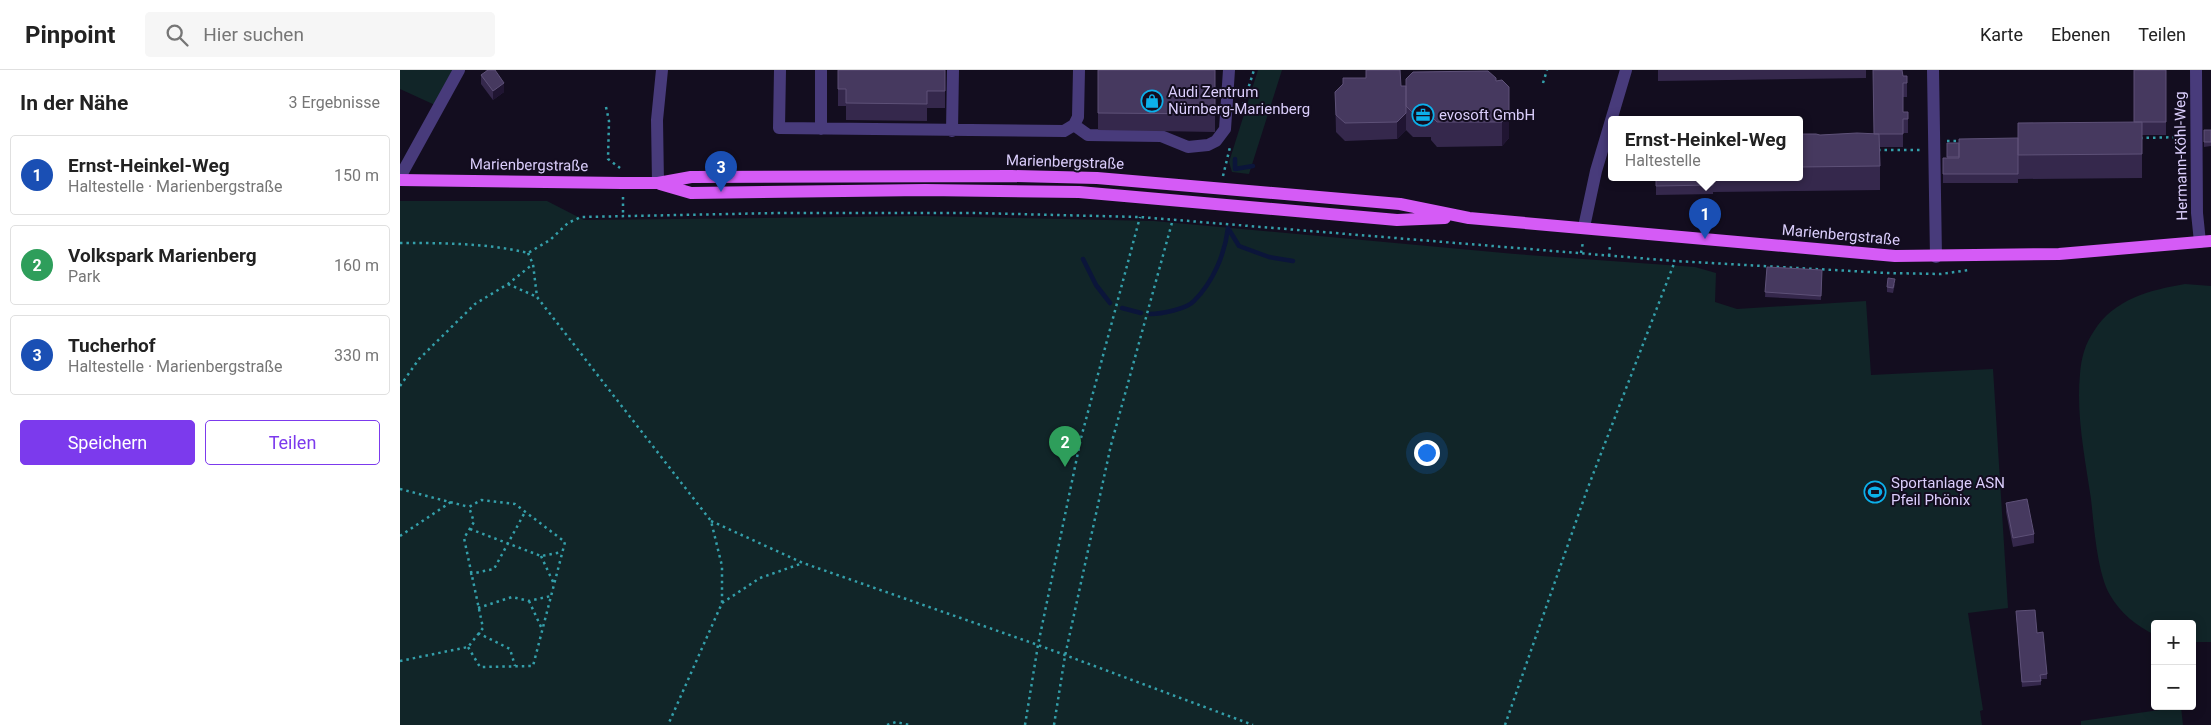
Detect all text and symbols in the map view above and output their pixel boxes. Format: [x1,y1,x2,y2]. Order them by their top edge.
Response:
search box [145,12,495,57]
text: Pinpoint [25,21,115,49]
icon: search [163,21,191,49]
text: Hier suchen [203,23,304,46]
text: Karte [1980,24,2023,45]
text: Ebenen [2051,24,2110,45]
text: Teilen [2138,24,2186,45]
place label: Audi Zentrum Nürnberg-Marienberg [1168,83,1310,118]
shop icon: Audi Zentrum Nürnberg-Marienberg [1140,89,1164,113]
text: In der Nähe [20,91,128,115]
street label: Hermann-Köhl-Weg [2171,91,2191,221]
text: 3 Ergebnisse [288,93,380,112]
office icon: evosoft GmbH [1411,103,1435,127]
place label: evosoft GmbH [1439,106,1535,124]
popup [1608,116,1803,181]
text: Ernst-Heinkel-Weg [1625,128,1786,151]
pin: 3 [705,151,737,192]
street label: Marienbergstraße [1005,151,1125,173]
text: Haltestelle [1625,151,1701,170]
text: Ernst-Heinkel-Weg [68,154,230,177]
street label: Marienbergstraße [470,155,588,175]
text: 1 [32,166,42,185]
text: 150 m [334,166,379,185]
text: Haltestelle · Marienbergstraße [68,177,282,196]
pin: 1 [1689,198,1721,239]
street label: Marienbergstraße [1781,221,1901,249]
text: Volkspark Marienberg [68,244,257,267]
text: 2 [32,256,42,275]
text: 160 m [334,256,379,275]
text: Park [68,267,100,286]
text: Tucherhof [68,334,156,357]
text: 3 [32,346,42,365]
text: 330 m [334,346,379,365]
text: Haltestelle · Marienbergstraße [68,357,282,376]
button: Speichern [20,420,195,465]
button: Teilen [205,420,380,465]
pin: 2 [1049,426,1081,467]
your location [1414,440,1440,466]
place label: Sportanlage ASN Pfeil Phönix [1891,474,2005,509]
sports icon: Sportanlage ASN Pfeil Phönix [1863,480,1887,504]
map controls [2151,620,2196,710]
button: + [2151,620,2196,665]
button: − [2151,665,2196,710]

